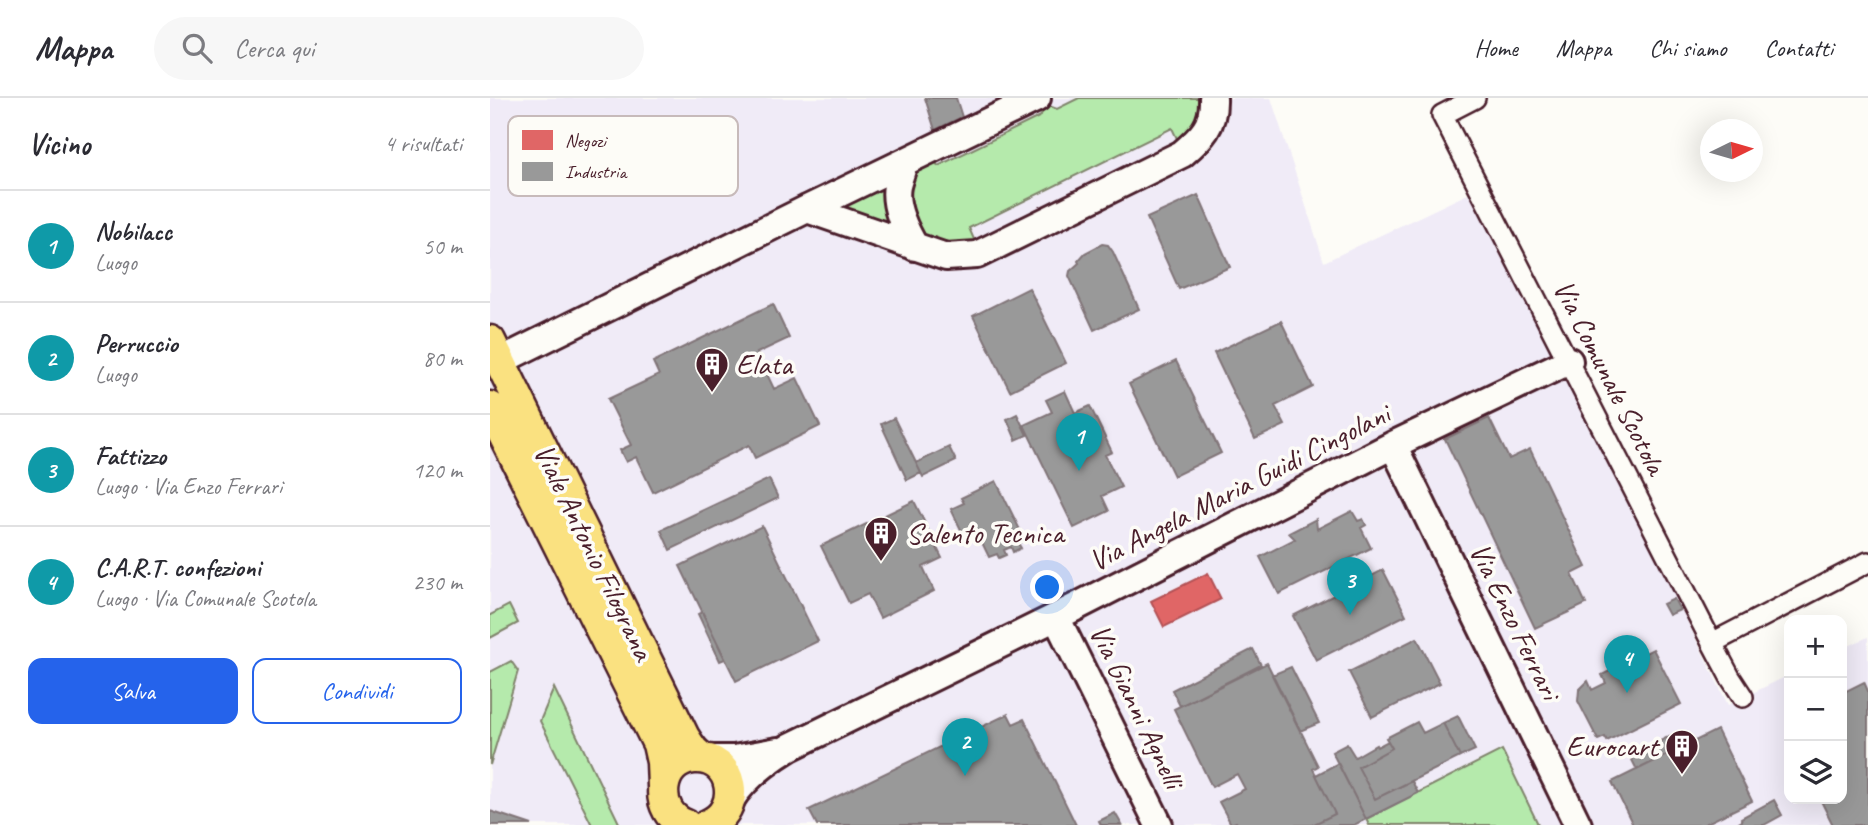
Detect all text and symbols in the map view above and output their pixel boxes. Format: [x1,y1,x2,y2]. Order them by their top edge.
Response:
search box [154,17,644,80]
text: Mappa [35,27,112,69]
icon: search [178,29,216,67]
text: Cerca qui [234,32,314,65]
text: Home [1474,33,1518,63]
text: Mappa [1556,33,1611,63]
text: Chi siamo [1649,33,1726,63]
text: Contatti [1764,33,1833,63]
legend [508,116,738,196]
north arrow [1700,119,1763,182]
text: Vicino [28,125,90,163]
text: 4 risultati [384,129,462,158]
text: Negozi [565,129,608,153]
text: Industria [565,160,629,184]
text: Nobilacc [95,215,172,248]
text: 1 [46,232,56,261]
text: 50 m [423,232,462,261]
text: Luogo [95,248,137,277]
street label: Via Comunale Scotola [1545,273,1677,483]
text: Perruccio [95,327,178,360]
text: 2 [46,344,56,373]
text: 80 m [423,344,462,373]
building icon: Elata [693,345,731,394]
place label: Elata [736,345,794,383]
text: Luogo [95,360,137,389]
street label: Via Angela Maria Guidi Cingolani [1082,393,1399,579]
pin: 1 [1056,413,1102,471]
street label: Viale Antonio Filograna [525,438,664,668]
text: Fattizzo [95,439,166,472]
text: 3 [46,456,56,485]
text: 120 m [413,456,462,485]
text: Luogo · Via Enzo Ferrari [95,472,282,501]
building icon: Salento Tecnica [862,514,900,563]
place label: Salento Tecnica [906,514,1066,552]
street label: Via Enzo Ferrari [1461,537,1571,708]
text: C.A.R.T. confezioni [95,551,261,584]
pin: 3 [1327,557,1373,615]
text: 4 [46,568,56,597]
text: 230 m [413,568,462,597]
your location [1030,570,1064,604]
text: Luogo · Via Comunale Scotola [95,584,316,613]
map controls [1784,615,1847,804]
button: + [1784,615,1847,678]
street label: Via Gianni Agnelli [1081,618,1195,797]
pin: 4 [1604,635,1650,693]
button: Salva [28,658,238,724]
button: Condividi [252,658,462,724]
button: − [1784,678,1847,741]
pin: 2 [942,718,988,776]
place label: Eurocart [1566,727,1661,765]
building icon: Eurocart [1663,727,1701,776]
button: layers [1784,741,1847,804]

